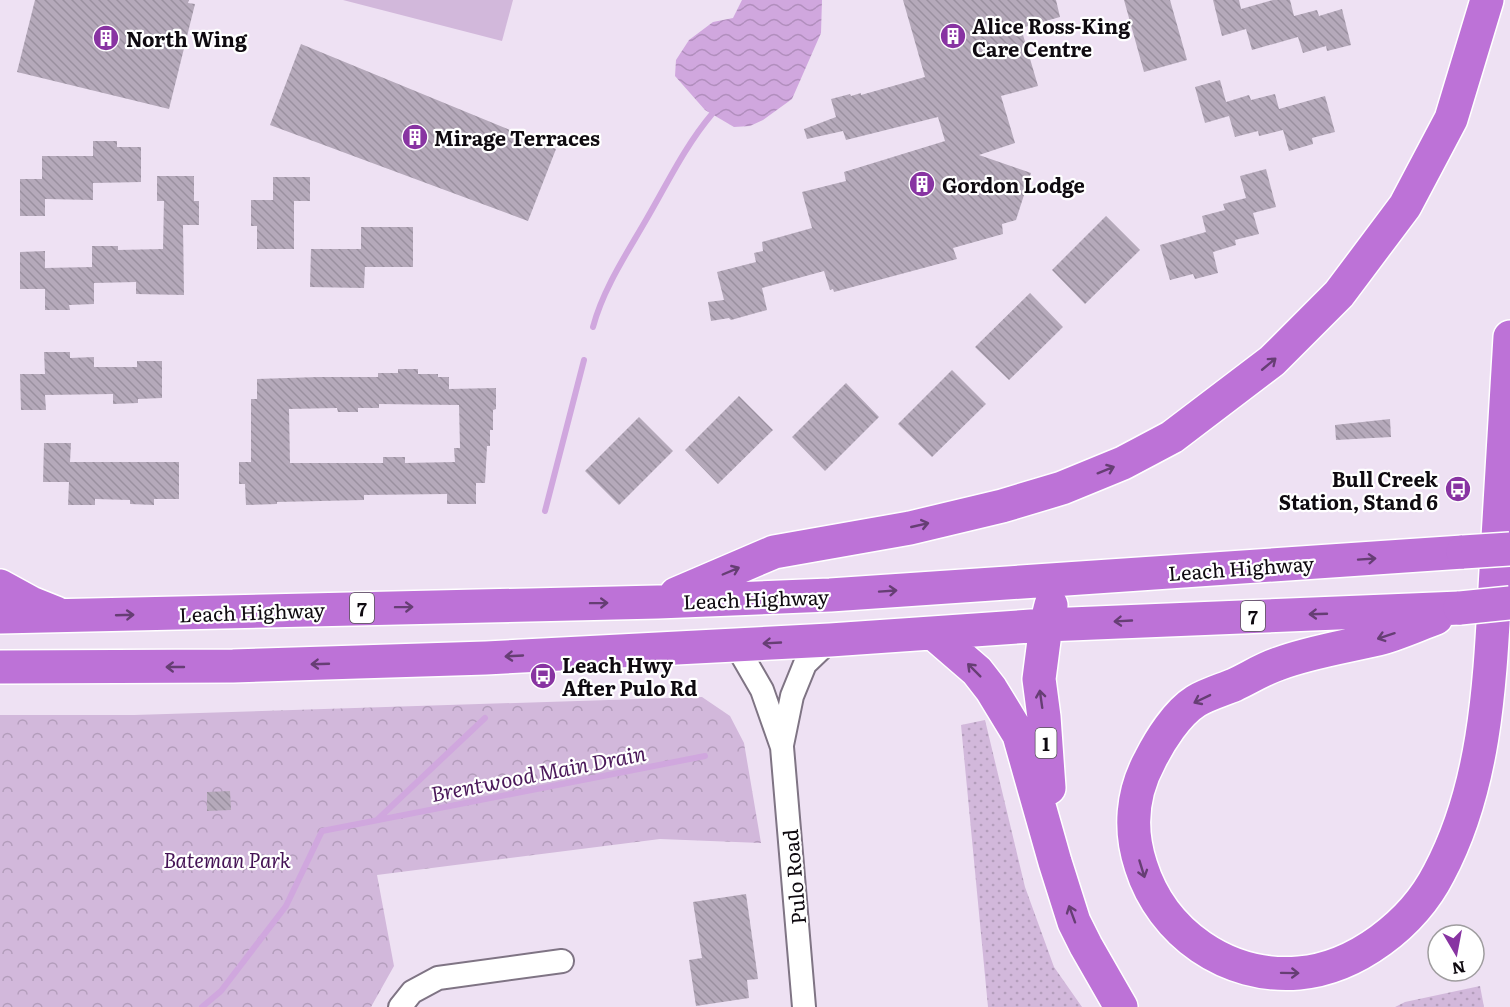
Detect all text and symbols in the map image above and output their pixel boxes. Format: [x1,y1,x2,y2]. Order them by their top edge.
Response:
place label: Alice Ross-King Care Centre [972,10,1131,63]
building icon: Alice Ross-King Care Centre [938,21,968,51]
building icon: North Wing [91,23,121,53]
place label: North Wing [126,23,248,53]
building icon: Mirage Terraces [400,122,430,152]
place label: Mirage Terraces [434,122,600,152]
building icon: Gordon Lodge [907,169,937,199]
place label: Gordon Lodge [942,169,1085,199]
one-way arrow [1260,357,1276,370]
place label: Bull Creek Station, Stand 6 [1279,463,1439,516]
one-way arrow [1097,464,1115,475]
bus stop icon: Bull Creek Station, Stand 6 [1443,474,1473,504]
one-way arrow [910,519,929,531]
street label: Leach Highway [1167,547,1315,587]
one-way arrow [1357,553,1377,564]
one-way arrow [721,565,740,576]
street label: Leach Highway [683,580,830,616]
one-way arrow [877,585,897,596]
street label: Leach Highway [179,593,326,629]
road number: 7 [350,593,374,623]
one-way arrow [588,598,608,609]
road number: 7 [1241,601,1265,631]
one-way arrow [393,602,413,613]
one-way arrow [1308,608,1328,619]
one-way arrow [114,609,134,621]
one-way arrow [1113,616,1133,627]
one-way arrow [1377,632,1396,643]
one-way arrow [763,638,783,649]
place label: Leach Hwy After Pulo Rd [562,649,697,702]
one-way arrow [505,651,525,662]
one-way arrow [310,658,330,669]
one-way arrow [165,661,185,673]
bus stop icon: Leach Hwy After Pulo Rd [528,661,558,691]
one-way arrow [967,662,982,677]
one-way arrow [1036,689,1047,709]
one-way arrow [1194,694,1212,706]
road number: 1 [1036,728,1056,758]
water label: Brentwood Main Drain [428,736,649,808]
street label: Pulo Road [774,828,812,926]
park label: Bateman Park [163,844,291,874]
one-way arrow [1137,859,1148,878]
one-way arrow [1065,905,1076,924]
north arrow [1426,923,1486,983]
text: N [1450,956,1467,982]
one-way arrow [1279,967,1299,979]

